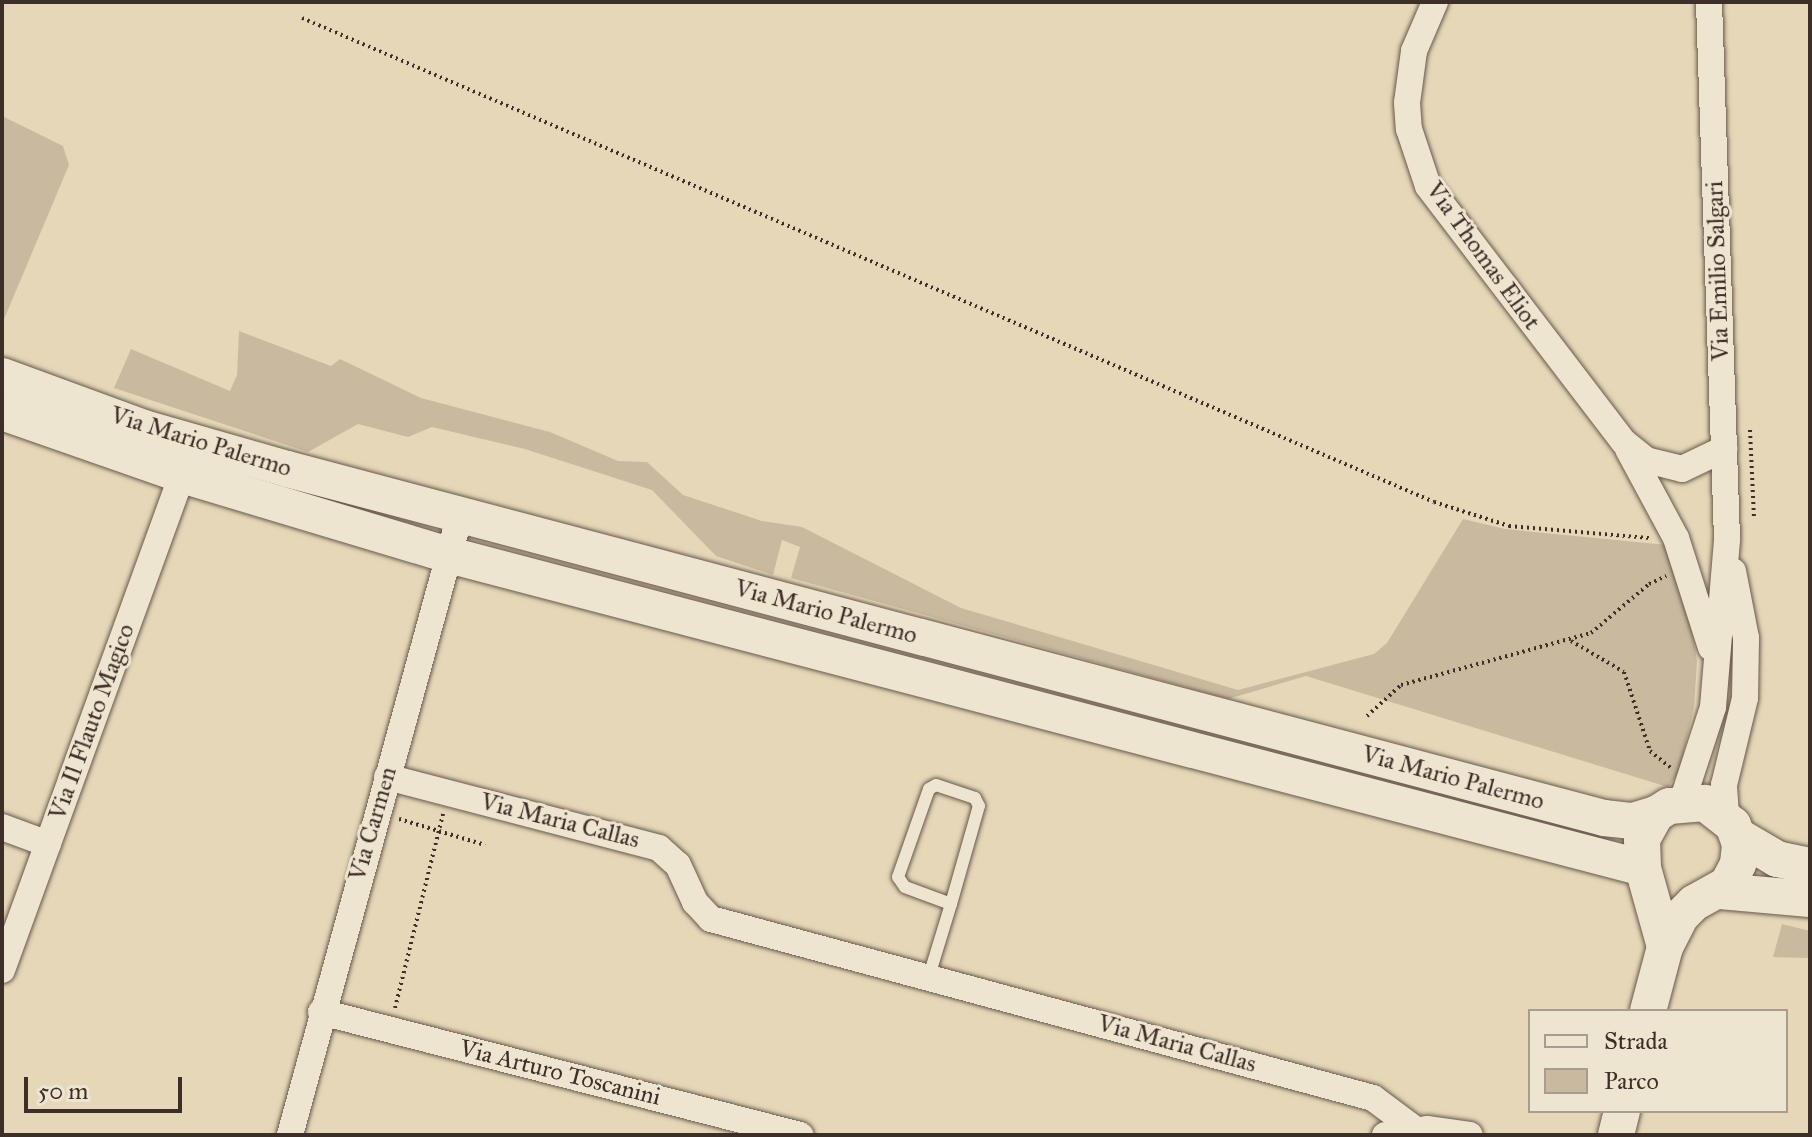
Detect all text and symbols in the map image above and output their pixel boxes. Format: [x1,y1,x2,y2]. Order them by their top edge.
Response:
street label: Via Thomas Eliot [1420,176,1546,336]
street label: Via Emilio Salgari [1700,180,1736,362]
street label: Via Mario Palermo [107,401,295,483]
street label: Via Mario Palermo [732,574,920,650]
street label: Via Il Flauto Magico [43,620,141,824]
street label: Via Mario Palermo [1359,740,1547,816]
street label: Via Carmen [343,764,403,884]
street label: Via Maria Callas [478,787,642,855]
street label: Via Maria Callas [1095,1009,1259,1079]
legend [1528,1009,1788,1113]
text: Strada [1604,1026,1668,1056]
street label: Via Arturo Toscanini [456,1034,664,1112]
scale bar [28,1061,186,1111]
text: Parco [1604,1066,1659,1096]
text: 50 m [38,1076,88,1106]

